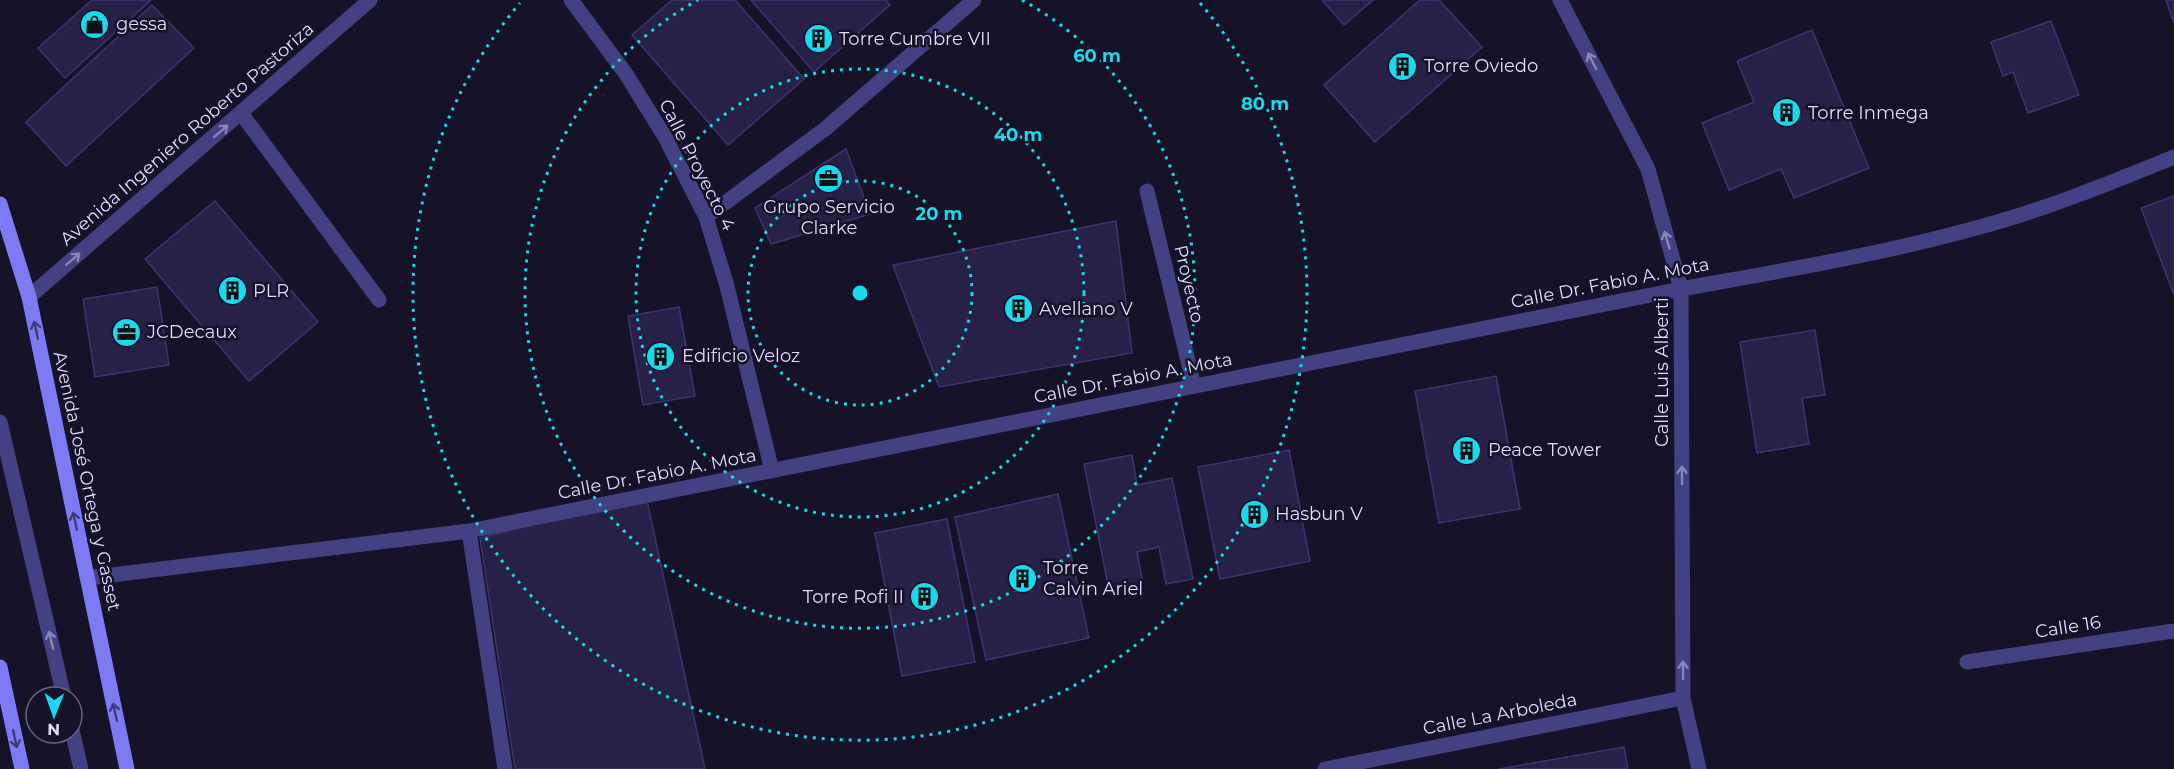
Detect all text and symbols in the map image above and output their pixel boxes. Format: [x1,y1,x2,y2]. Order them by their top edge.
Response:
shop icon: gessa [79,8,111,40]
place label: gessa [116,13,167,35]
street label: Avenida Ingeniero Roberto Pastoriza [56,18,318,250]
building icon: Torre Cumbre VII [802,23,834,55]
place label: Torre Cumbre VII [839,28,991,50]
text: 60 m [1073,45,1121,67]
building icon: Torre Oviedo [1387,50,1419,82]
one-way arrow [1586,53,1597,71]
place label: Torre Oviedo [1424,55,1538,77]
text: 80 m [1241,93,1289,115]
street label: Calle Proyecto 4 [654,96,740,234]
building icon: Torre Inmega [1771,97,1803,129]
place label: Torre Inmega [1808,102,1929,124]
one-way arrow [213,124,228,138]
text: 40 m [994,124,1042,146]
office icon: Grupo Servicio Clarke [813,162,845,194]
place label: Grupo Servicio Clarke [763,196,895,239]
text: 20 m [916,203,962,225]
one-way arrow [1661,231,1673,250]
street label: Proyecto [1169,243,1209,325]
one-way arrow [65,252,81,266]
street label: Calle Dr. Fabio A. Mota [1509,253,1711,313]
building icon: PLR [216,275,248,307]
place label: PLR [253,280,289,302]
centre of rings [850,283,870,303]
building icon: Avellano V [1002,293,1034,325]
street label: Calle Luis Alberti [1651,297,1673,447]
place label: Avellano V [1039,298,1133,320]
office icon: JCDecaux [110,316,142,348]
one-way arrow [30,321,41,340]
place label: JCDecaux [146,321,237,343]
building icon: Edificio Veloz [645,340,677,372]
place label: Edificio Veloz [682,345,800,367]
street label: Calle Dr. Fabio A. Mota [1032,348,1234,408]
street label: Avenida José Ortega y Gasset [49,349,125,613]
building icon: Peace Tower [1451,434,1483,466]
place label: Peace Tower [1488,439,1601,461]
street label: Calle Dr. Fabio A. Mota [556,444,758,504]
one-way arrow [1676,466,1688,486]
building icon: Hasbun V [1238,498,1270,530]
place label: Hasbun V [1275,503,1363,525]
one-way arrow [69,512,80,531]
place label: Torre Calvin Ariel [1043,557,1143,600]
building icon: Torre Calvin Ariel [1006,562,1038,594]
building icon: Torre Rofi II [909,581,941,613]
place label: Torre Rofi II [803,586,904,608]
street label: Calle 16 [2034,611,2102,643]
one-way arrow [45,631,56,650]
one-way arrow [1677,661,1689,681]
north arrow [24,685,84,745]
street label: Calle La Arboleda [1421,688,1579,740]
one-way arrow [109,702,120,722]
text: N [47,720,60,739]
one-way arrow [10,728,21,748]

